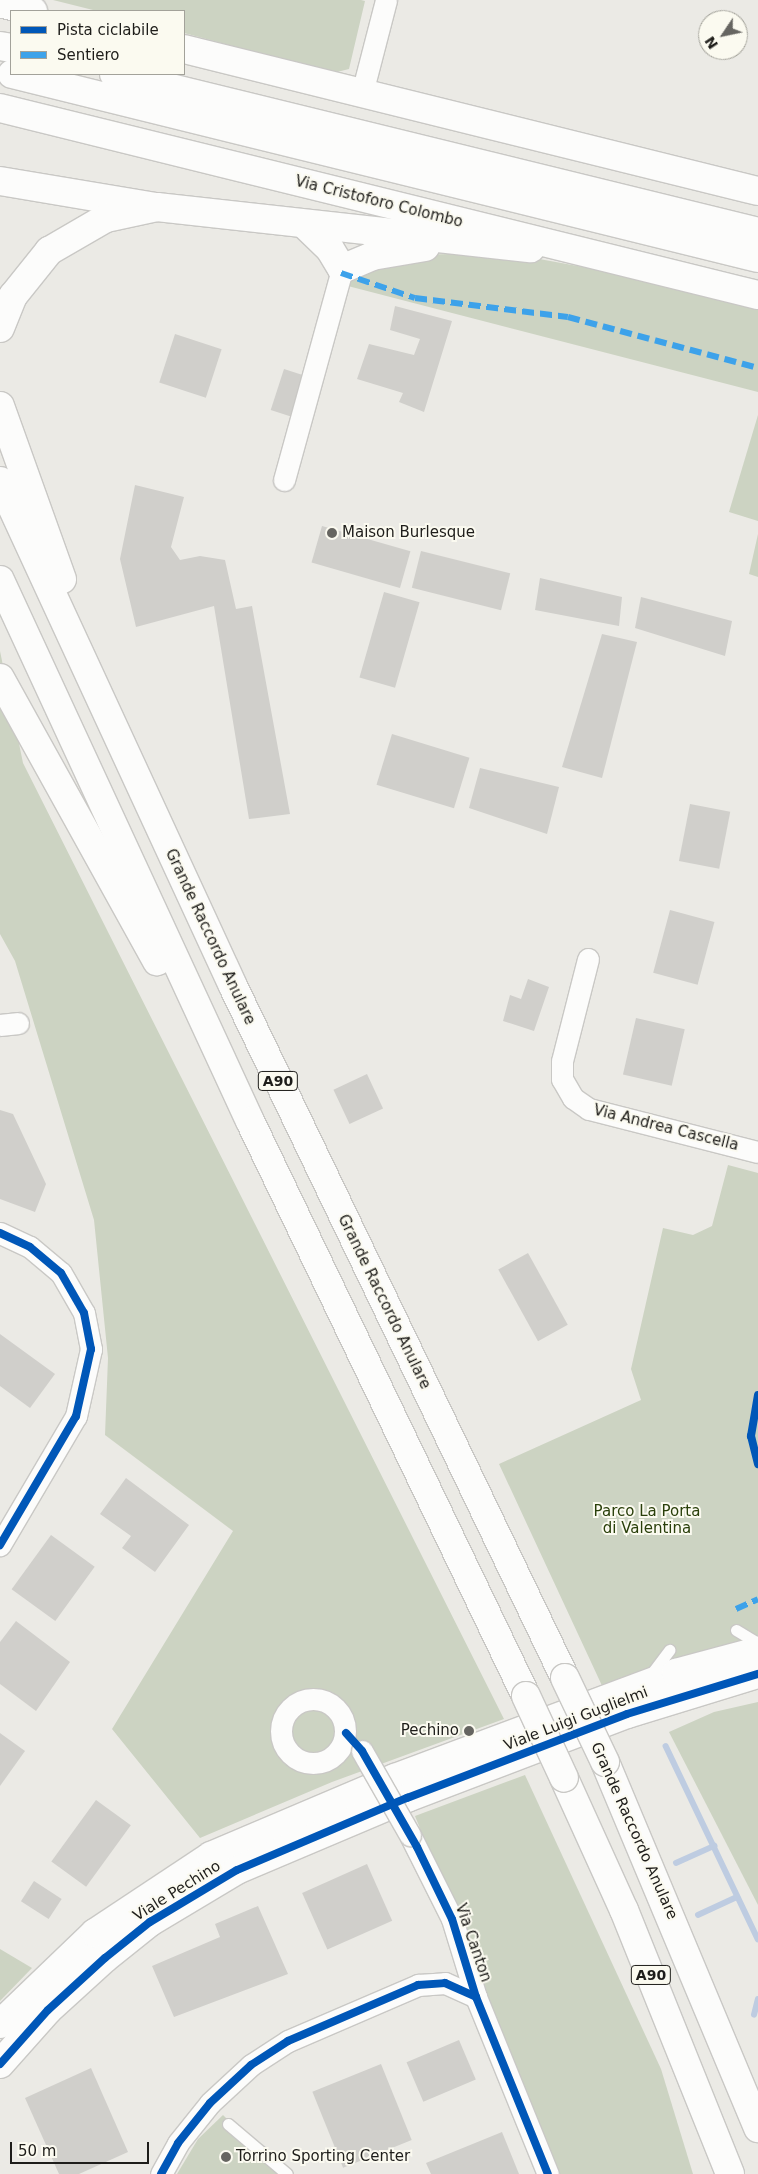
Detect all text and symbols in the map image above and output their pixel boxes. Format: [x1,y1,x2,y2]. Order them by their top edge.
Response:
legend [10,10,185,75]
north arrow [698,10,748,60]
text: Pista ciclabile [57,21,159,39]
text: N [701,33,721,52]
text: Sentiero [57,46,120,64]
street label: Via Cristoforo Colombo [293,172,465,232]
place label: Maison Burlesque [342,524,475,542]
marker: Maison Burlesque [326,527,338,539]
street label: Grande Raccordo Anulare [161,846,259,1028]
road number: A90 [257,1070,299,1092]
street label: Via Andrea Cascella [592,1101,740,1155]
street label: Grande Raccordo Anulare [334,1212,434,1392]
park label: Parco La Porta di Valentina [594,1502,700,1537]
street label: Viale Luigi Guglielmi [501,1683,651,1755]
place label: Pechino [401,1722,459,1740]
marker: Pechino [463,1725,475,1737]
street label: Grande Raccordo Anulare [587,1740,681,1922]
street label: Viale Pechino [130,1857,224,1925]
street label: Via Canton [451,1901,495,1985]
road number: A90 [630,1964,672,1986]
scale bar [12,2132,151,2164]
text: 50 m [18,2142,56,2160]
place label: Torrino Sporting Center [236,2148,410,2166]
marker: Torrino Sporting Center [220,2151,232,2163]

